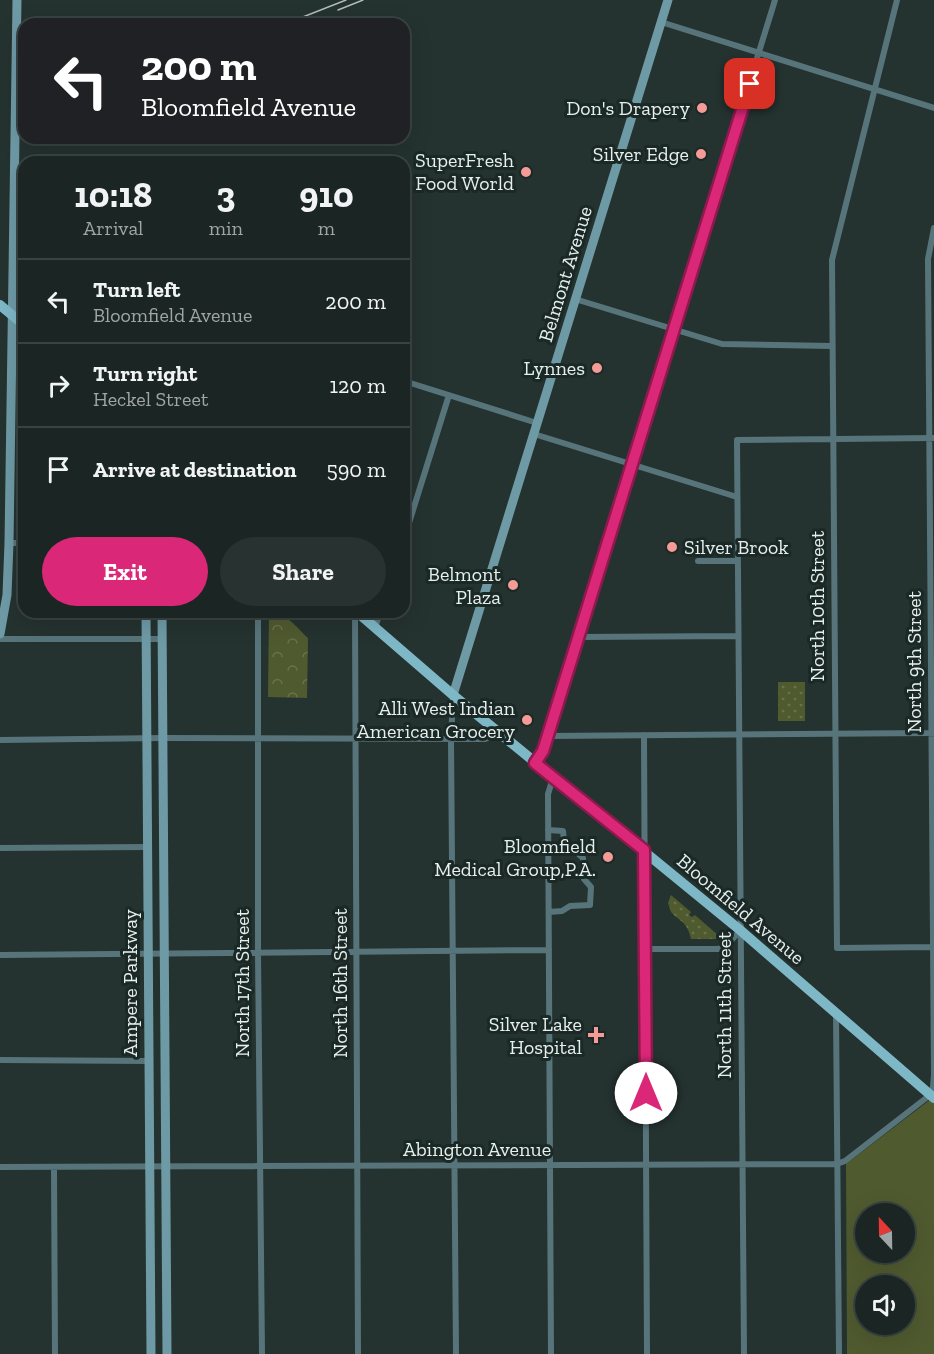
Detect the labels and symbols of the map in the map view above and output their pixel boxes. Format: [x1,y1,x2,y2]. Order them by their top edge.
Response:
pin [724,58,775,109]
place label: Don's Drapery [566,96,691,120]
marker: Don's Drapery [695,101,709,115]
place label: Silver Edge [593,142,689,166]
marker: Silver Edge [694,147,708,161]
place label: SuperFresh Food World [415,148,515,195]
marker: SuperFresh Food World [519,165,533,179]
street label: Belmont Avenue [533,203,597,345]
place label: Lynnes [524,356,585,380]
marker: Lynnes [590,361,604,375]
street label: North 10th Street [805,530,829,681]
place label: Silver Brook [684,535,789,559]
marker: Silver Brook [665,540,679,554]
place label: Belmont Plaza [428,562,502,609]
marker: Belmont Plaza [506,578,520,592]
street label: North 9th Street [902,590,926,733]
place label: Alli West Indian American Grocery [357,696,516,743]
marker: Alli West Indian American Grocery [520,713,534,727]
place label: Bloomfield Medical Group,P.A. [434,834,596,881]
street label: Bloomfield Avenue [672,849,810,969]
marker: Bloomfield Medical Group,P.A. [601,850,615,864]
street label: North 16th Street [328,907,352,1058]
street label: North 17th Street [230,908,254,1057]
street label: Ampere Parkway [118,909,142,1057]
street label: North 11th Street [712,931,736,1079]
place label: Silver Lake Hospital [489,1012,582,1059]
marker: Silver Lake Hospital [587,1026,605,1044]
position arrow [614,1061,678,1125]
street label: Abington Avenue [403,1137,551,1161]
north arrow [855,1203,915,1263]

